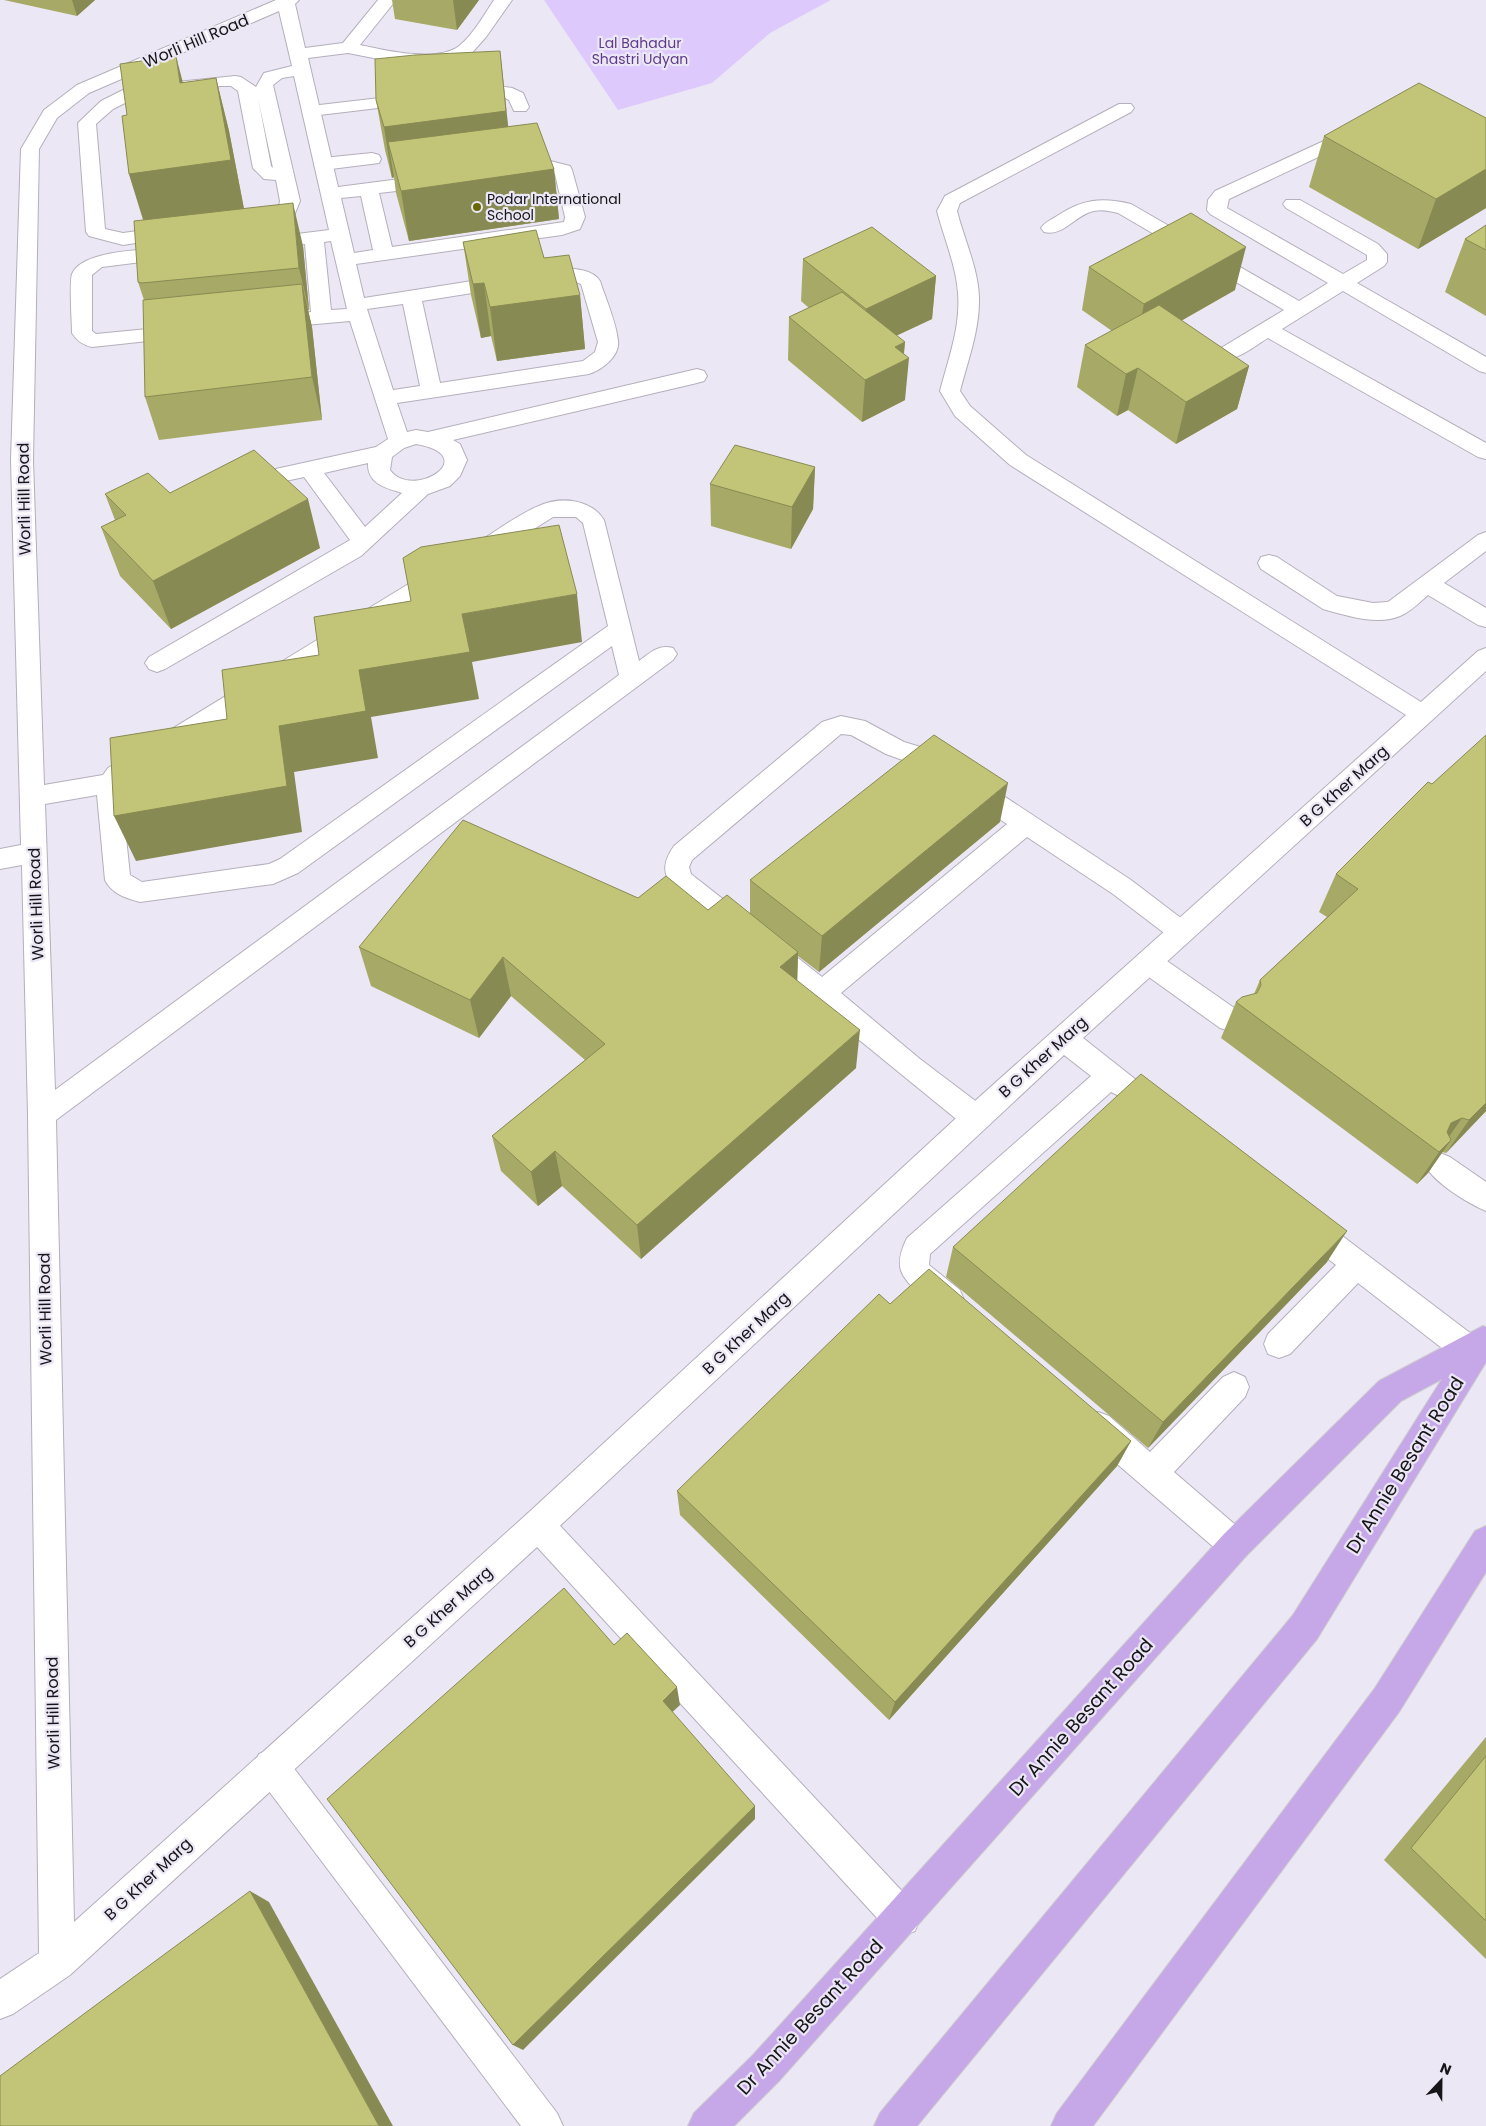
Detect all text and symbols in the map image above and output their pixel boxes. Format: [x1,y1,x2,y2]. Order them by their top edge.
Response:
street label: Worli Hill Road [140,8,252,74]
park label: Lal Bahadur Shastri Udyan [592,33,688,69]
place label: Podar International School [487,189,621,225]
marker: Podar International School [471,201,483,213]
street label: Worli Hill Road [12,442,36,556]
street label: B G Kher Marg [1295,740,1393,832]
street label: Worli Hill Road [23,847,49,961]
street label: B G Kher Marg [994,1011,1092,1103]
street label: Worli Hill Road [33,1252,57,1366]
street label: B G Kher Marg [697,1286,795,1380]
street label: Dr Annie Besant Road [1339,1371,1471,1559]
street label: B G Kher Marg [399,1561,497,1653]
street label: Dr Annie Besant Road [1003,1632,1159,1802]
street label: Worli Hill Road [41,1656,65,1770]
street label: B G Kher Marg [99,1832,197,1926]
street label: Dr Annie Besant Road [731,1933,889,2101]
north arrow [1416,2056,1466,2106]
text: N [1437,2058,1454,2080]

